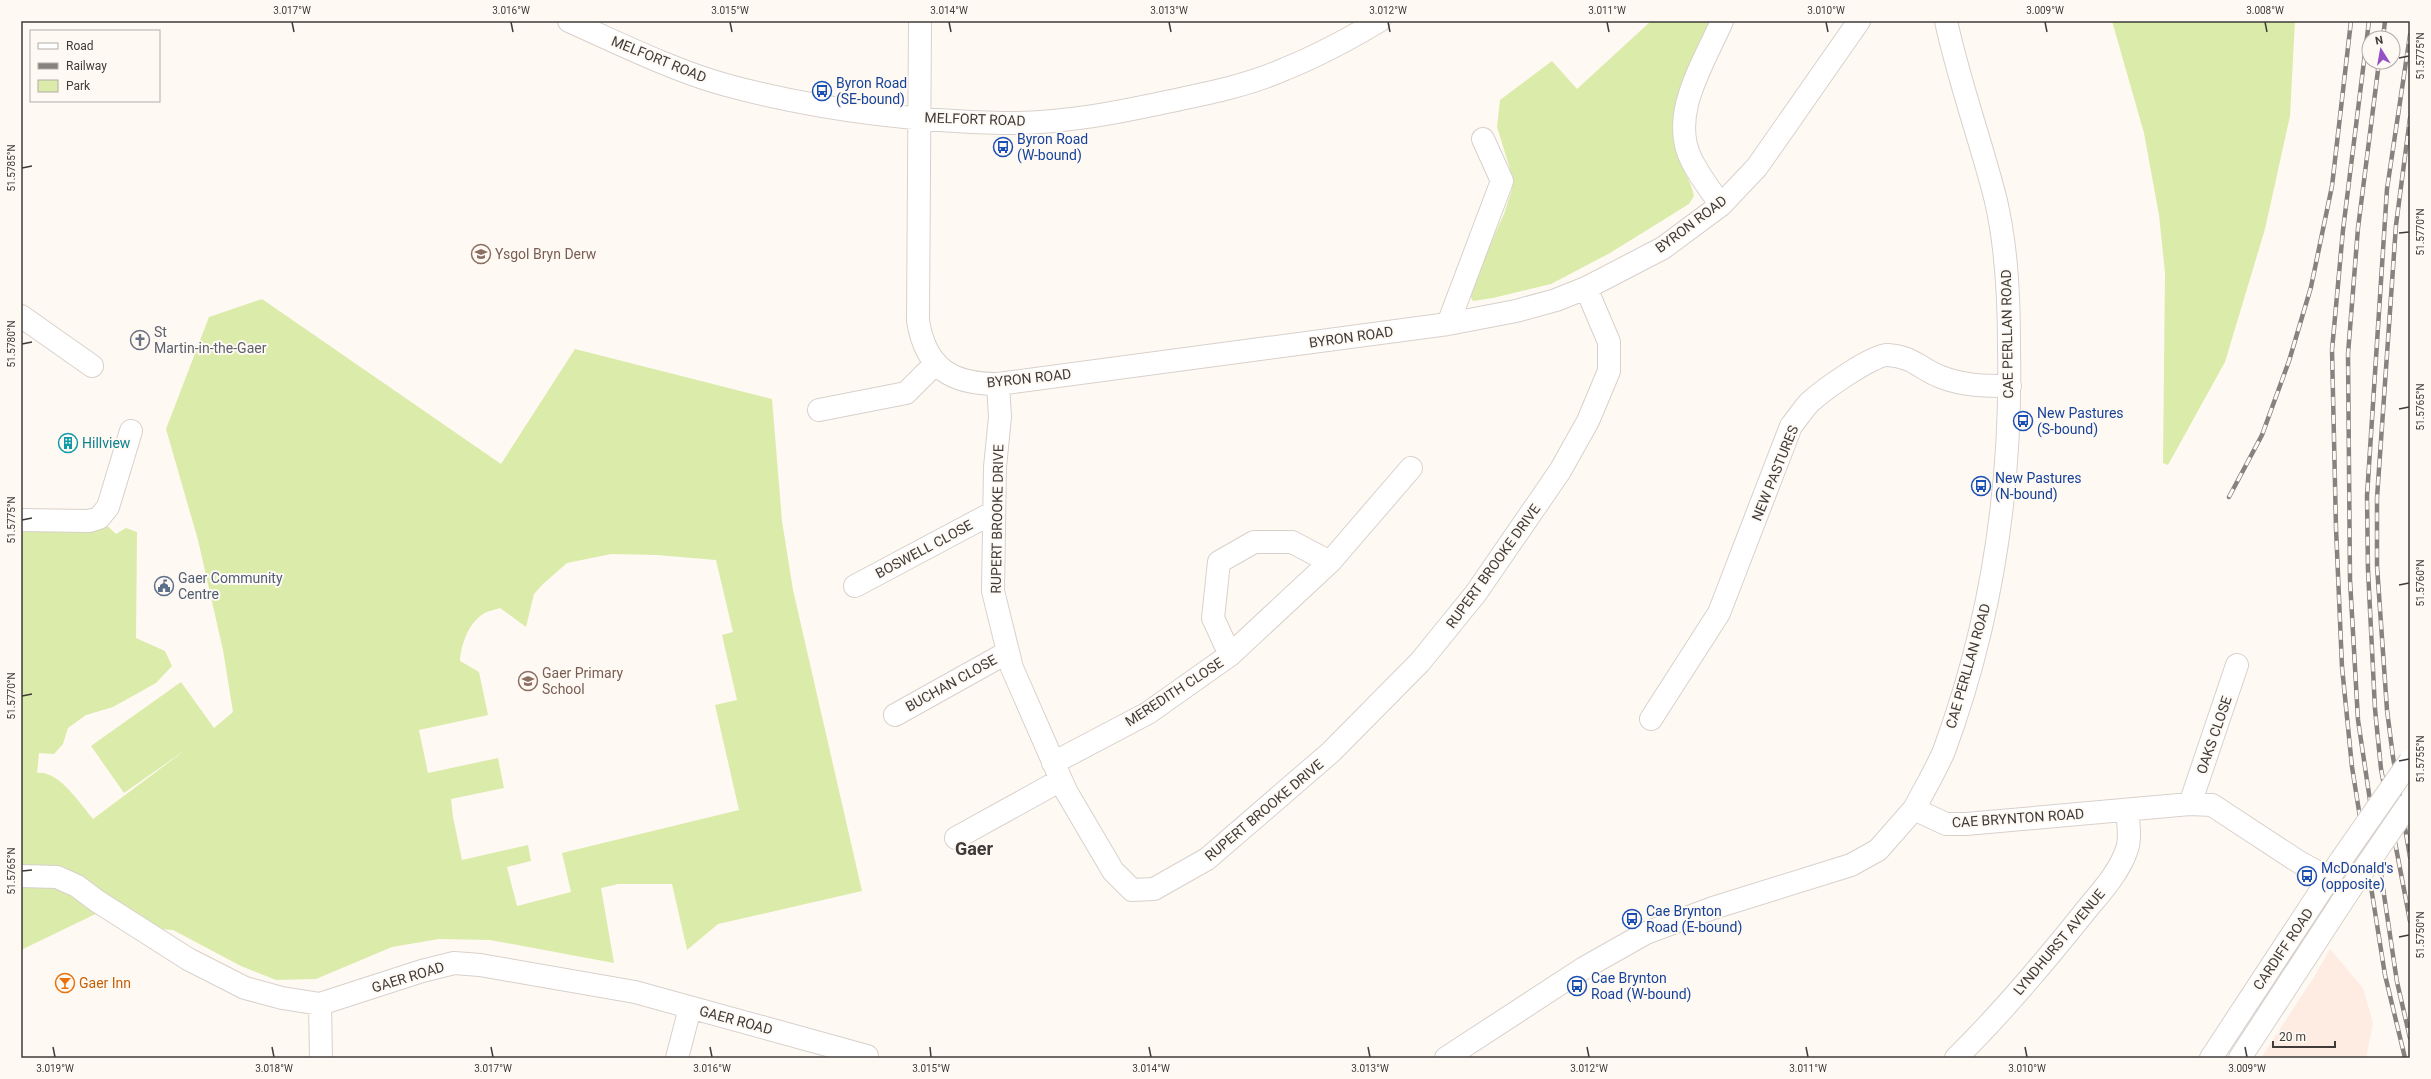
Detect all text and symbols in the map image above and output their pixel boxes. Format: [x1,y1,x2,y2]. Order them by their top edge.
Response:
text: 3.017°W [273,5,311,16]
text: 3.016°W [492,5,530,16]
text: 3.015°W [711,5,749,16]
text: 3.014°W [930,5,968,16]
text: 3.013°W [1150,5,1188,16]
text: 3.012°W [1369,5,1407,16]
text: 3.011°W [1588,5,1626,16]
text: 3.010°W [1807,5,1845,16]
text: 3.009°W [2026,5,2064,16]
text: 3.008°W [2246,5,2284,16]
legend [30,30,160,102]
north arrow [2361,30,2401,70]
text: 51.5775°N [2415,32,2426,80]
street label: MELFORT ROAD [609,33,709,85]
text: N [2374,34,2384,48]
text: Road [66,39,94,53]
text: Railway [66,59,107,73]
place label: Byron Road (SE-bound) [836,75,907,108]
text: Park [66,79,91,93]
bus stop icon: Byron Road (SE-bound) [811,80,833,102]
street label: MELFORT ROAD [924,109,1026,129]
place label: Byron Road (W-bound) [1017,131,1088,164]
bus stop icon: Byron Road (W-bound) [992,136,1014,158]
text: 51.5785°N [6,144,17,192]
street label: BYRON ROAD [1652,192,1730,256]
text: 51.5770°N [2415,208,2426,256]
school or university icon: Ysgol Bryn Derw [470,243,492,265]
place label: Ysgol Bryn Derw [495,246,597,262]
street label: CAE PERLLAN ROAD [1998,269,2016,399]
text: 51.5780°N [6,320,17,368]
street label: BYRON ROAD [1308,323,1394,351]
place label: St Martin-in-the-Gaer [154,324,267,356]
church icon: St Martin-in-the-Gaer [129,329,151,351]
street label: BYRON ROAD [986,366,1072,390]
text: 51.5765°N [2415,383,2426,431]
place label: New Pastures (S-bound) [2037,405,2124,438]
bus stop icon: New Pastures (S-bound) [2012,410,2034,432]
street label: NEW PASTURES [1749,423,1801,523]
building icon: Hillview [57,432,79,454]
place label: Hillview [82,435,131,451]
street label: RUPERT BROOKE DRIVE [988,444,1006,594]
place label: New Pastures (N-bound) [1995,470,2082,503]
bus stop icon: New Pastures (N-bound) [1970,475,1992,497]
text: 51.5775°N [6,496,17,544]
street label: RUPERT BROOKE DRIVE [1443,501,1543,631]
street label: BOSWELL CLOSE [873,517,975,581]
text: 51.5760°N [2415,559,2426,607]
place label: Gaer Community Centre [178,570,283,602]
public building icon: Gaer Community Centre [153,575,175,597]
street label: CAE PERLLAN ROAD [1942,602,1994,730]
street label: BUCHAN CLOSE [903,651,999,715]
street label: MEREDITH CLOSE [1122,654,1226,730]
place label: Gaer Primary School [542,665,624,697]
school or university icon: Gaer Primary School [517,670,539,692]
text: 51.5770°N [6,672,17,720]
street label: OAKS CLOSE [2193,694,2235,776]
text: 51.5755°N [2415,735,2426,783]
street label: RUPERT BROOKE DRIVE [1202,756,1326,864]
street label: CAE BRYNTON ROAD [1951,805,2085,831]
district label: Gaer [955,838,994,859]
text: 51.5765°N [6,847,17,895]
place label: McDonald's (opposite) [2321,860,2394,893]
bus stop icon: McDonald's (opposite) [2296,865,2318,887]
street label: LYNDHURST AVENUE [2010,886,2108,998]
place label: Cae Brynton Road (E-bound) [1646,903,1742,936]
street label: CARDIFF ROAD [2250,905,2316,993]
bus stop icon: Cae Brynton Road (E-bound) [1621,908,1643,930]
text: 51.5750°N [2415,911,2426,959]
street label: GAER ROAD [370,958,446,996]
place label: Cae Brynton Road (W-bound) [1591,970,1691,1003]
bar icon: Gaer Inn [54,972,76,994]
place label: Gaer Inn [79,975,131,991]
bus stop icon: Cae Brynton Road (W-bound) [1566,975,1588,997]
street label: GAER ROAD [698,1003,774,1037]
scale bar [2273,1023,2335,1049]
text: 20 m [2279,1030,2306,1044]
text: 3.019°W [36,1063,74,1074]
text: 3.018°W [255,1063,293,1074]
text: 3.017°W [474,1063,512,1074]
text: 3.016°W [693,1063,731,1074]
text: 3.015°W [912,1063,950,1074]
text: 3.014°W [1132,1063,1170,1074]
text: 3.013°W [1351,1063,1389,1074]
text: 3.012°W [1570,1063,1608,1074]
text: 3.011°W [1789,1063,1827,1074]
text: 3.010°W [2008,1063,2046,1074]
text: 3.009°W [2228,1063,2266,1074]

